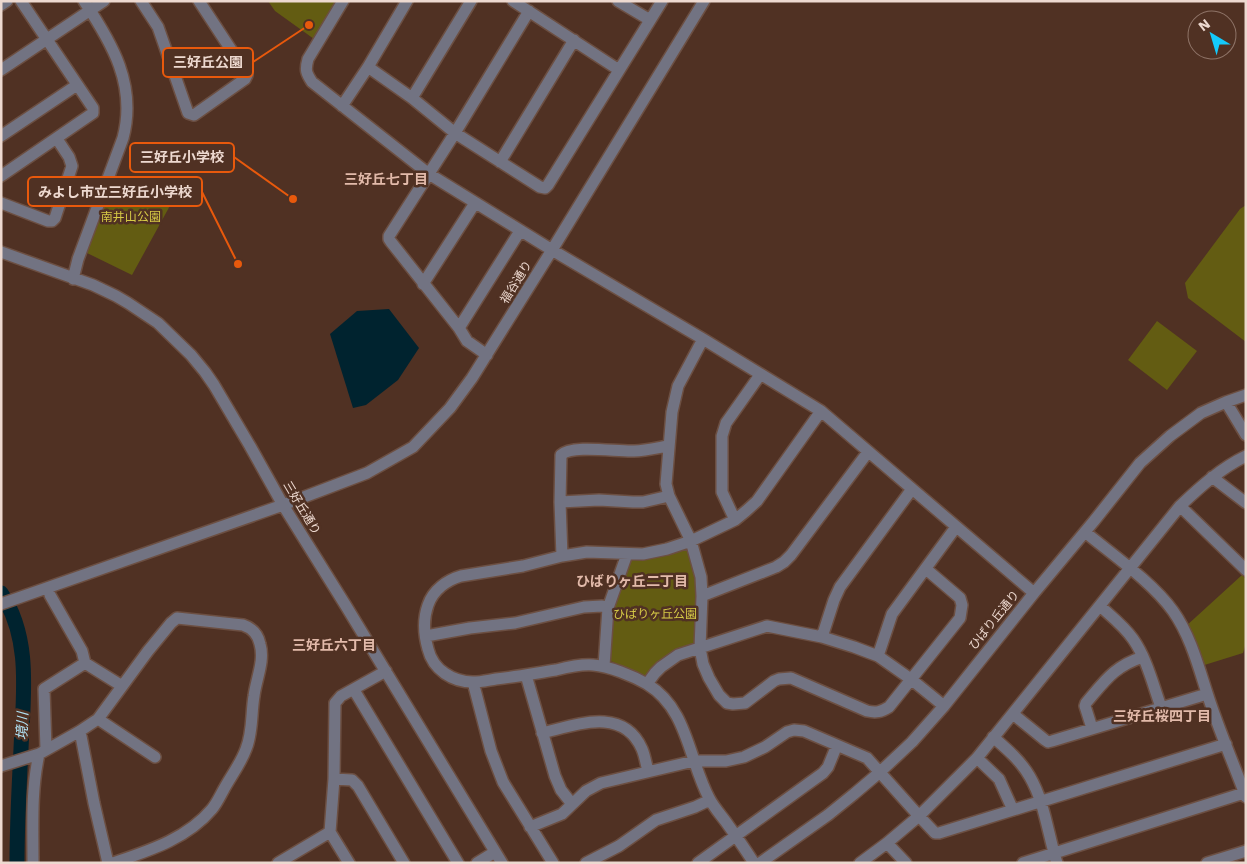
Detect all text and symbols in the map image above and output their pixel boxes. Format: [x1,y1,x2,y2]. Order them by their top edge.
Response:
north arrow [1187,10,1237,60]
text: N [1195,15,1213,34]
callout: 三好丘公園 [163,48,253,77]
text: 三好丘公園 [173,54,243,70]
callout: 三好丘小学校 [130,143,234,172]
text: 三好丘小学校 [140,149,224,165]
district label: 三好丘七丁目 [344,171,428,187]
callout: みよし市立三好丘小学校 [28,177,202,206]
text: みよし市立三好丘小学校 [38,184,192,200]
park label: 南井山公園 [101,210,161,224]
street label: 福谷通り [497,258,535,306]
street label: 三好丘通り [281,479,323,537]
district label: ひばりヶ丘二丁目 [576,573,688,589]
street label: ひばり丘通り [966,588,1022,652]
park label: ひばりヶ丘公園 [613,607,697,621]
district label: 三好丘六丁目 [292,637,376,653]
district label: 三好丘桜四丁目 [1113,708,1211,724]
water label: 境川 [14,710,31,740]

